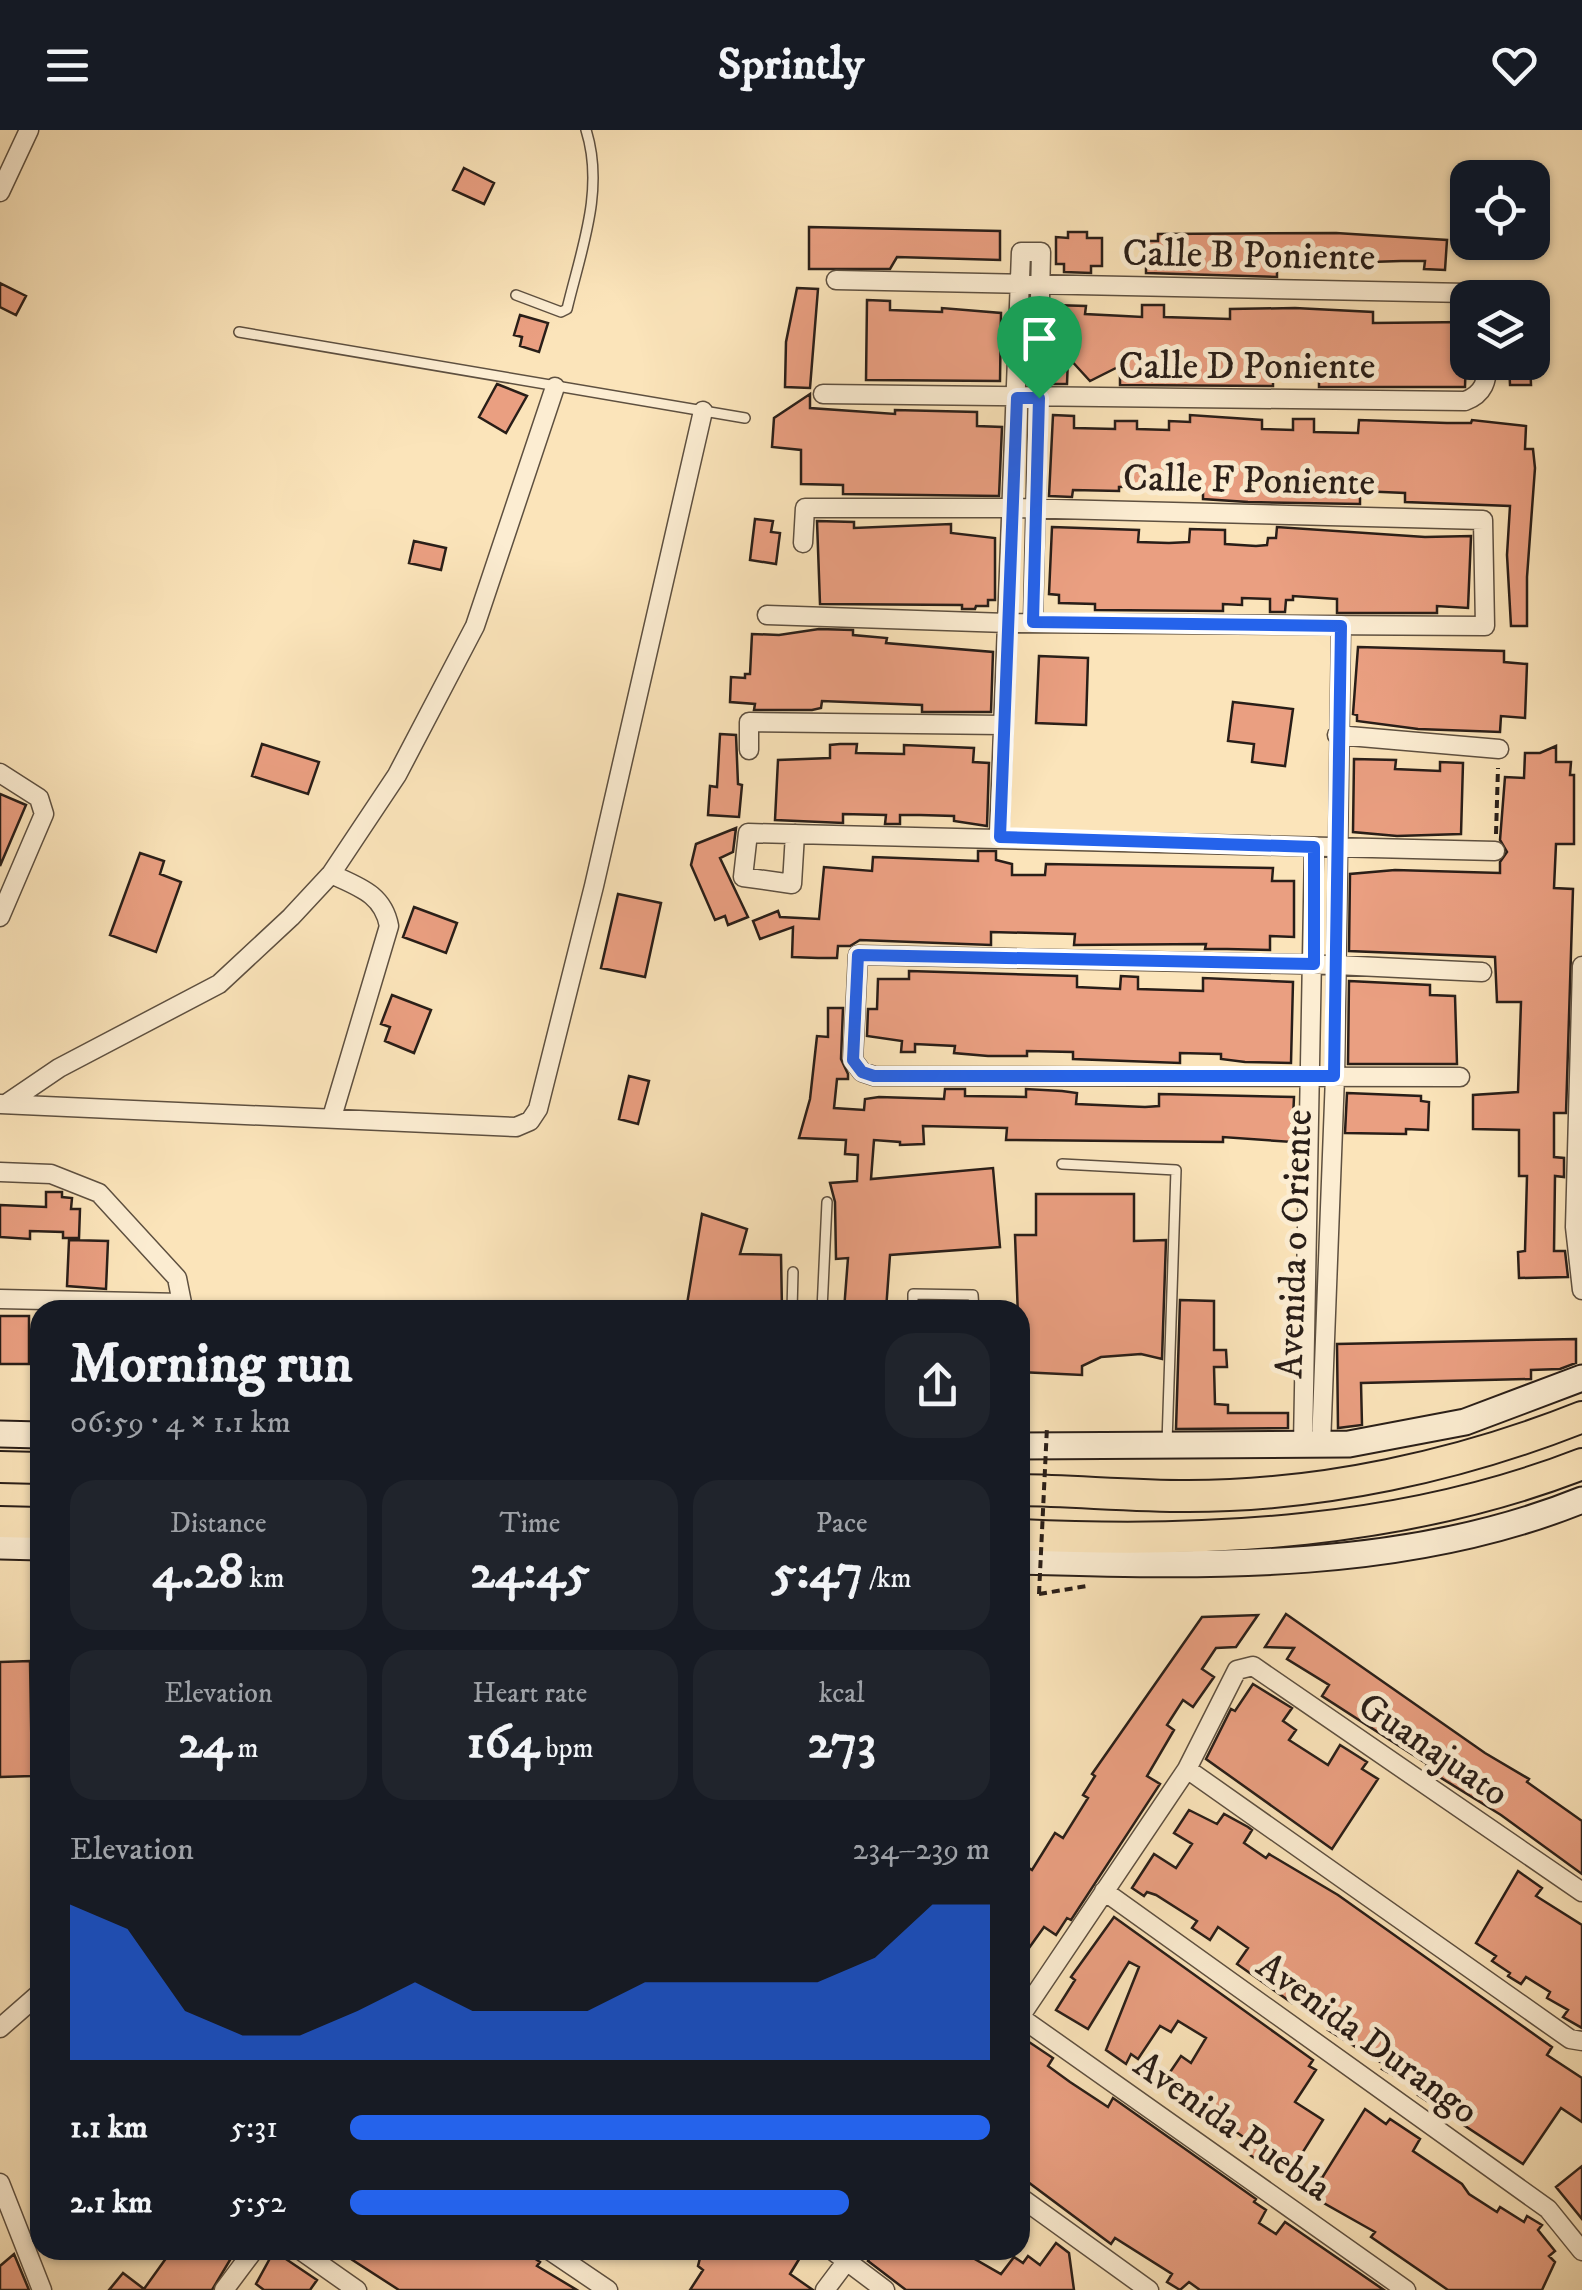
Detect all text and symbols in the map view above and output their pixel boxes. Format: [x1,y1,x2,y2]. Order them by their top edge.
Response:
text: Sprintly [718,37,864,93]
icon: menu [40,38,95,93]
icon: heart [1487,38,1542,93]
map controls [1450,160,1550,380]
button: locate [1450,160,1550,260]
street label: Calle B Poniente [1122,230,1376,282]
button: layers [1450,280,1550,380]
pin [997,296,1082,399]
icon: arrive [1012,311,1067,366]
street label: Calle D Poniente [1118,343,1376,391]
street label: Calle F Poniente [1122,455,1376,507]
street label: Avenida o Oriente [1266,1108,1324,1380]
text: Morning run [70,1331,352,1400]
button: share [885,1333,990,1438]
text: 06:59 · 4 × 1.1 km [70,1403,291,1443]
text: Distance [170,1506,267,1541]
text: Time [500,1506,560,1541]
text: Pace [816,1506,868,1541]
text: 4.28 [152,1541,244,1604]
text: 24:45 [470,1541,590,1604]
text: 5:47 [772,1541,863,1604]
text: km [244,1561,284,1596]
text: /km [863,1561,912,1596]
text: Elevation [164,1676,273,1711]
text: Heart rate [473,1676,587,1711]
text: kcal [819,1676,865,1711]
street label: Guanajuato [1349,1682,1517,1818]
text: 24 [178,1711,231,1774]
text: 164 [466,1711,539,1774]
text: 273 [807,1711,876,1774]
text: m [231,1731,259,1766]
text: bpm [539,1731,594,1766]
text: Elevation [70,1830,194,1870]
text: 234–239 m [853,1830,990,1870]
street label: Avenida Durango [1247,1942,1487,2136]
street label: Avenida Puebla [1124,2041,1340,2213]
text: 1.1 km [70,2108,148,2148]
text: 5:31 [230,2108,278,2148]
text: 2.1 km [70,2183,152,2223]
text: 5:52 [230,2183,286,2223]

